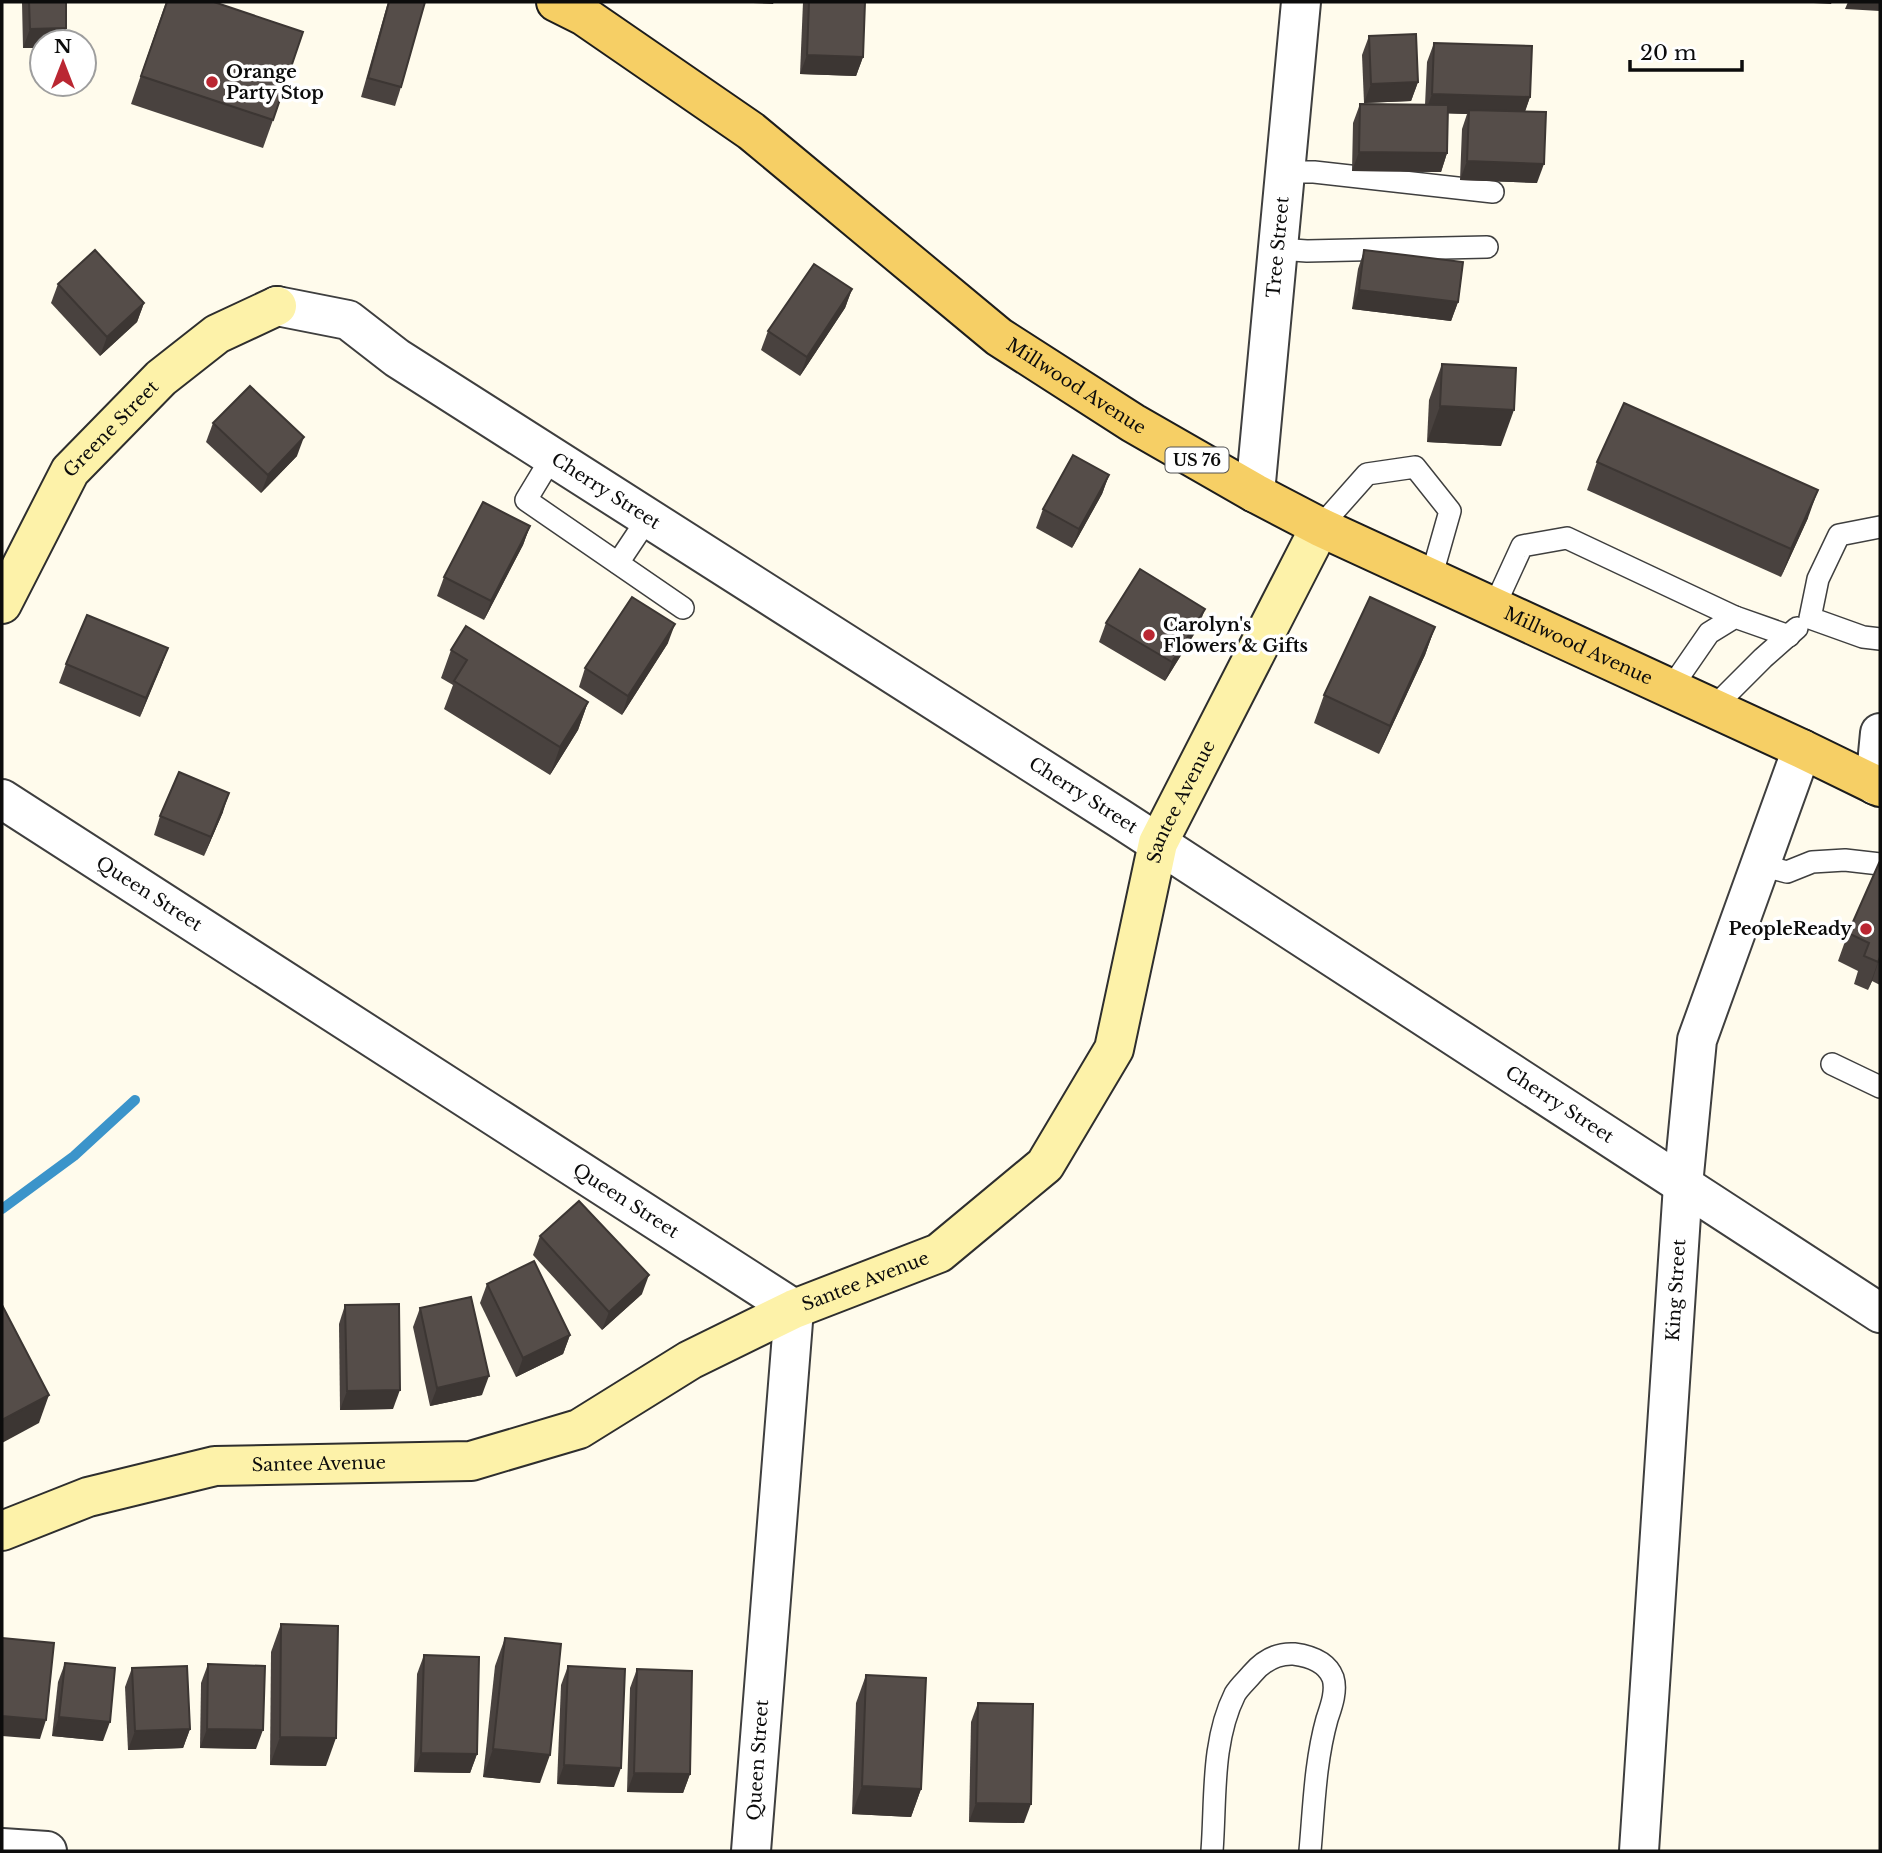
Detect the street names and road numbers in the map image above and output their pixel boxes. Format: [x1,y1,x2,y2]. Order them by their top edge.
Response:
street label: Tree Street [1262,195,1294,299]
street label: Millwood Avenue [1002,334,1150,439]
street label: Greene Street [59,376,163,482]
road number: US 76 [1166,447,1228,472]
street label: Cherry Street [547,448,664,534]
street label: Millwood Avenue [1500,602,1656,690]
street label: Santee Avenue [1143,737,1220,865]
street label: Cherry Street [1025,752,1142,838]
street label: Queen Street [92,852,206,936]
street label: Cherry Street [1501,1061,1618,1148]
street label: Queen Street [569,1159,683,1243]
street label: King Street [1662,1238,1690,1342]
street label: Santee Avenue [799,1247,932,1316]
street label: Santee Avenue [251,1452,386,1476]
street label: Queen Street [743,1698,773,1821]

